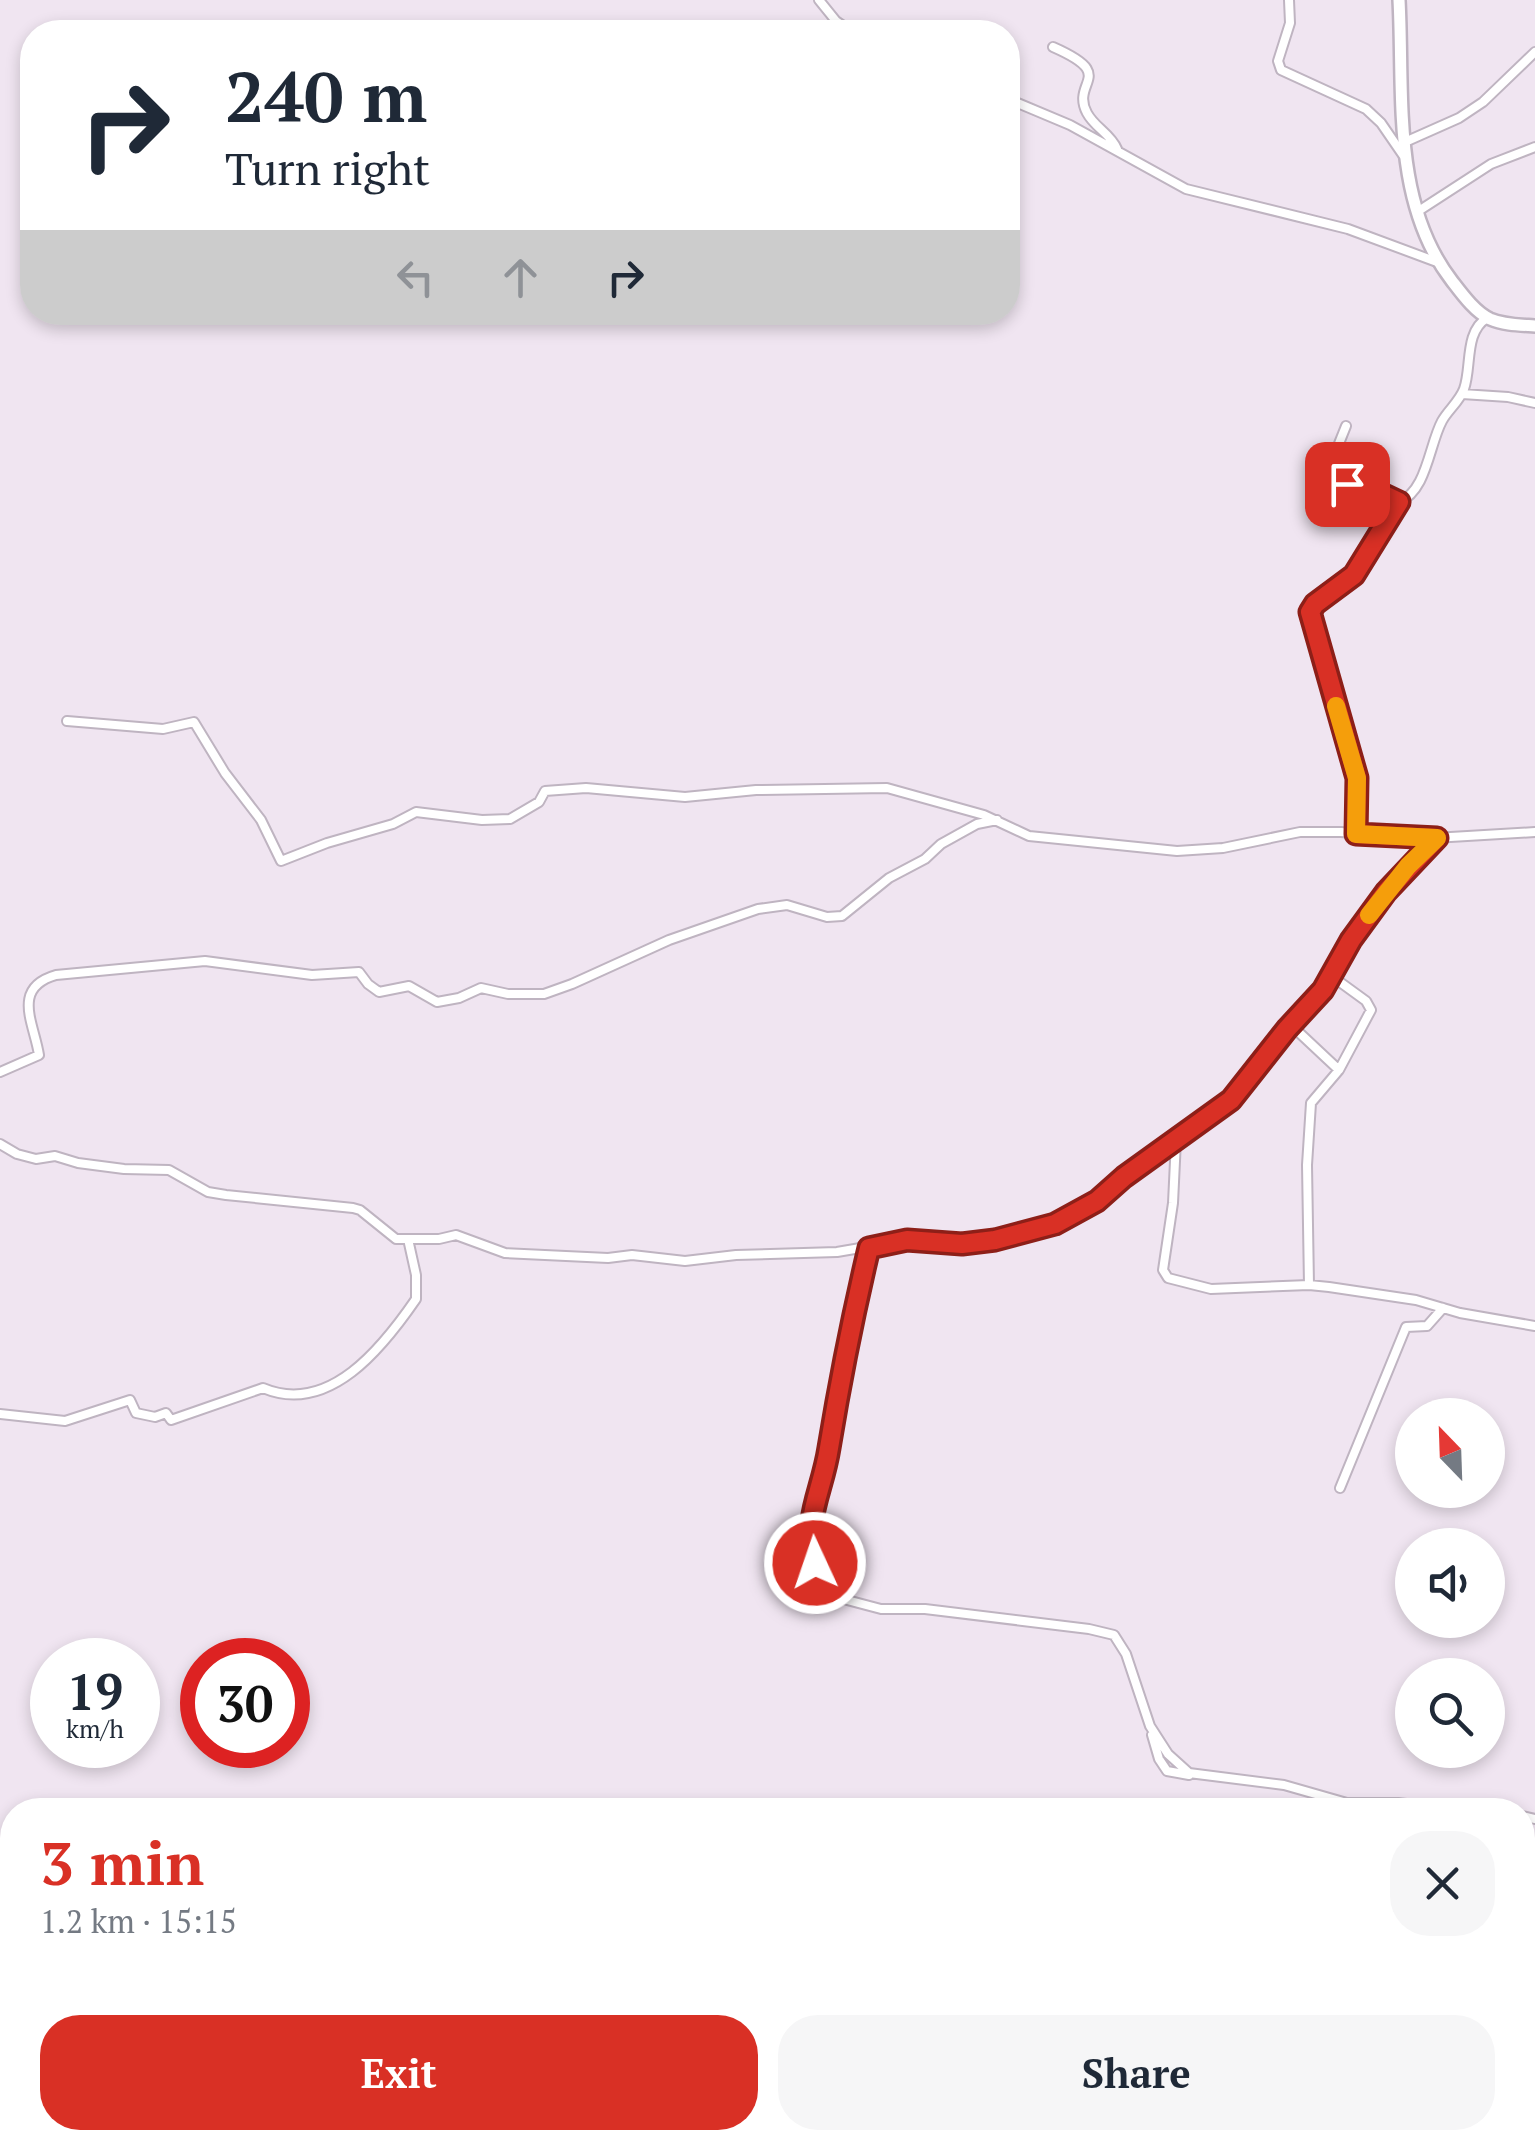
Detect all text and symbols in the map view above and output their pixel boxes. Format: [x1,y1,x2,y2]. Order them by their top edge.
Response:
text: 240 m [225,49,427,142]
icon: right [60,60,190,190]
text: Turn right [225,138,430,198]
icon: left [388,250,443,305]
icon: ahead [493,250,548,305]
icon: right [598,250,653,305]
pin [1305,442,1390,527]
icon: arrive [1320,457,1375,512]
north arrow [1395,1398,1505,1508]
map controls [1395,1398,1505,1768]
position arrow [763,1511,867,1615]
button: sound [1395,1528,1505,1638]
speed limit sign: 30 [180,1638,310,1768]
text: 19 [67,1658,123,1724]
button: search [1395,1658,1505,1768]
text: km/h [66,1712,124,1745]
text: 3 min [40,1823,204,1902]
button: close [1390,1831,1495,1936]
text: 1.2 km · 15:15 [40,1900,237,1942]
button: Exit [40,2015,758,2130]
button: Share [778,2015,1495,2130]

